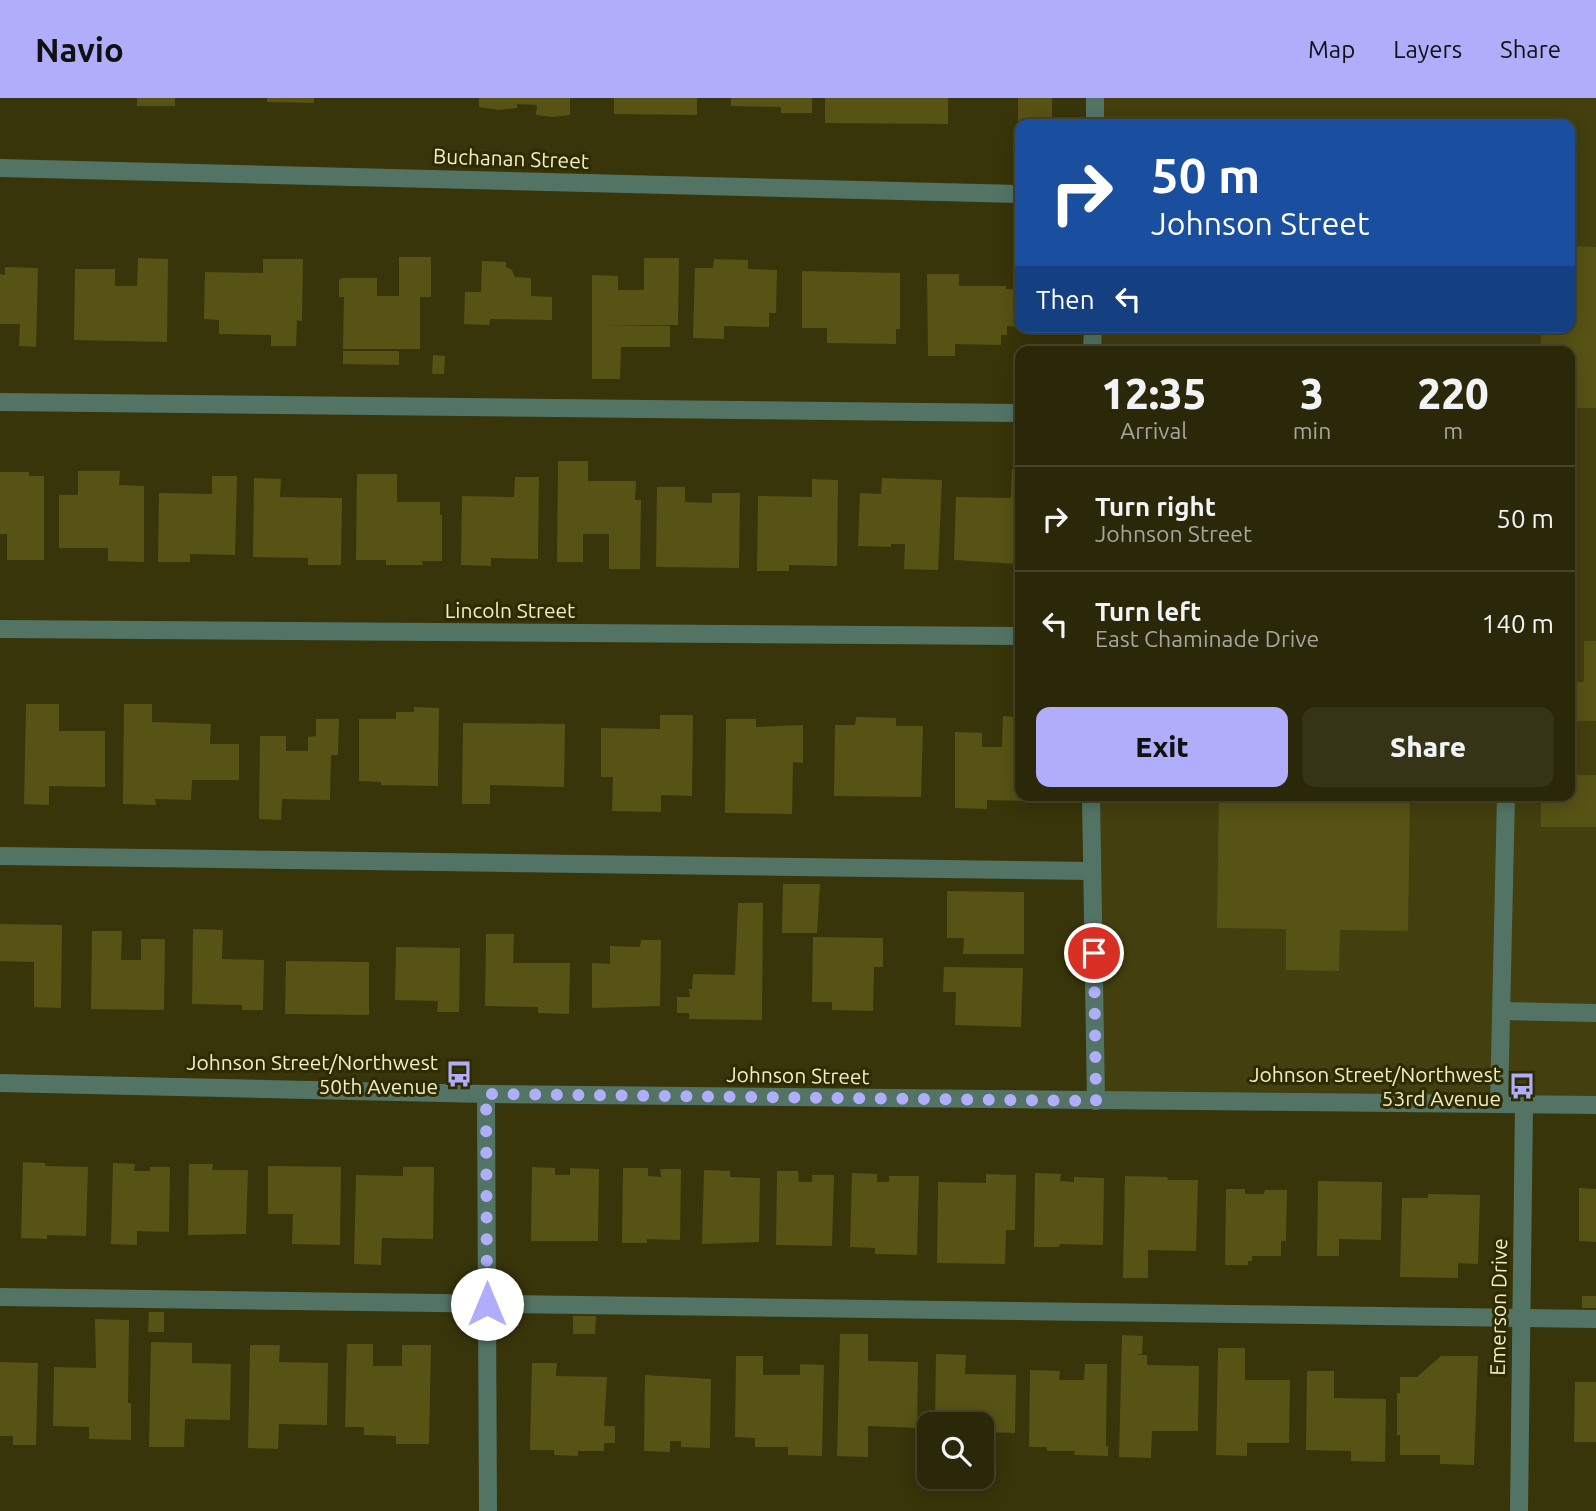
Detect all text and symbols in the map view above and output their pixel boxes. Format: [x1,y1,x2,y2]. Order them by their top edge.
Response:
text: Navio [35,31,124,68]
text: Map [1308,36,1355,63]
text: Layers [1393,36,1462,63]
text: Share [1500,36,1561,63]
street label: Buchanan Street [433,143,589,173]
icon: right [1036,147,1127,238]
text: 50 m [1151,147,1260,202]
text: Johnson Street [1151,205,1370,241]
icon: left [1109,280,1147,318]
text: Then [1036,285,1095,314]
text: 12:35 [1101,370,1206,417]
text: 3 [1300,370,1324,417]
text: 220 [1418,370,1489,417]
text: Arrival [1120,418,1187,443]
text: min [1293,418,1331,443]
text: m [1443,418,1463,443]
text: Turn right [1095,492,1216,521]
icon: right [1036,500,1074,538]
text: 50 m [1496,504,1554,533]
text: Johnson Street [1095,521,1252,546]
text: Turn left [1095,597,1201,626]
street label: Lincoln Street [445,598,575,622]
icon: left [1036,605,1074,643]
text: 140 m [1482,609,1554,638]
text: East Chaminade Drive [1095,626,1319,651]
button: Exit [1036,707,1288,787]
button: Share [1302,707,1554,787]
pin [1064,923,1124,983]
icon: arrive [1075,934,1113,972]
place label: Johnson Street/Northwest 50th Avenue [186,1050,438,1098]
bus stop icon: Johnson Street/Northwest 50th Avenue [444,1059,474,1089]
street label: Johnson Street [726,1062,870,1088]
place label: Johnson Street/Northwest 53rd Avenue [1249,1062,1501,1110]
bus stop icon: Johnson Street/Northwest 53rd Avenue [1507,1071,1537,1101]
street label: Emerson Drive [1485,1238,1511,1376]
position arrow [450,1267,524,1341]
map controls [917,1412,994,1489]
button: search [917,1412,994,1489]

